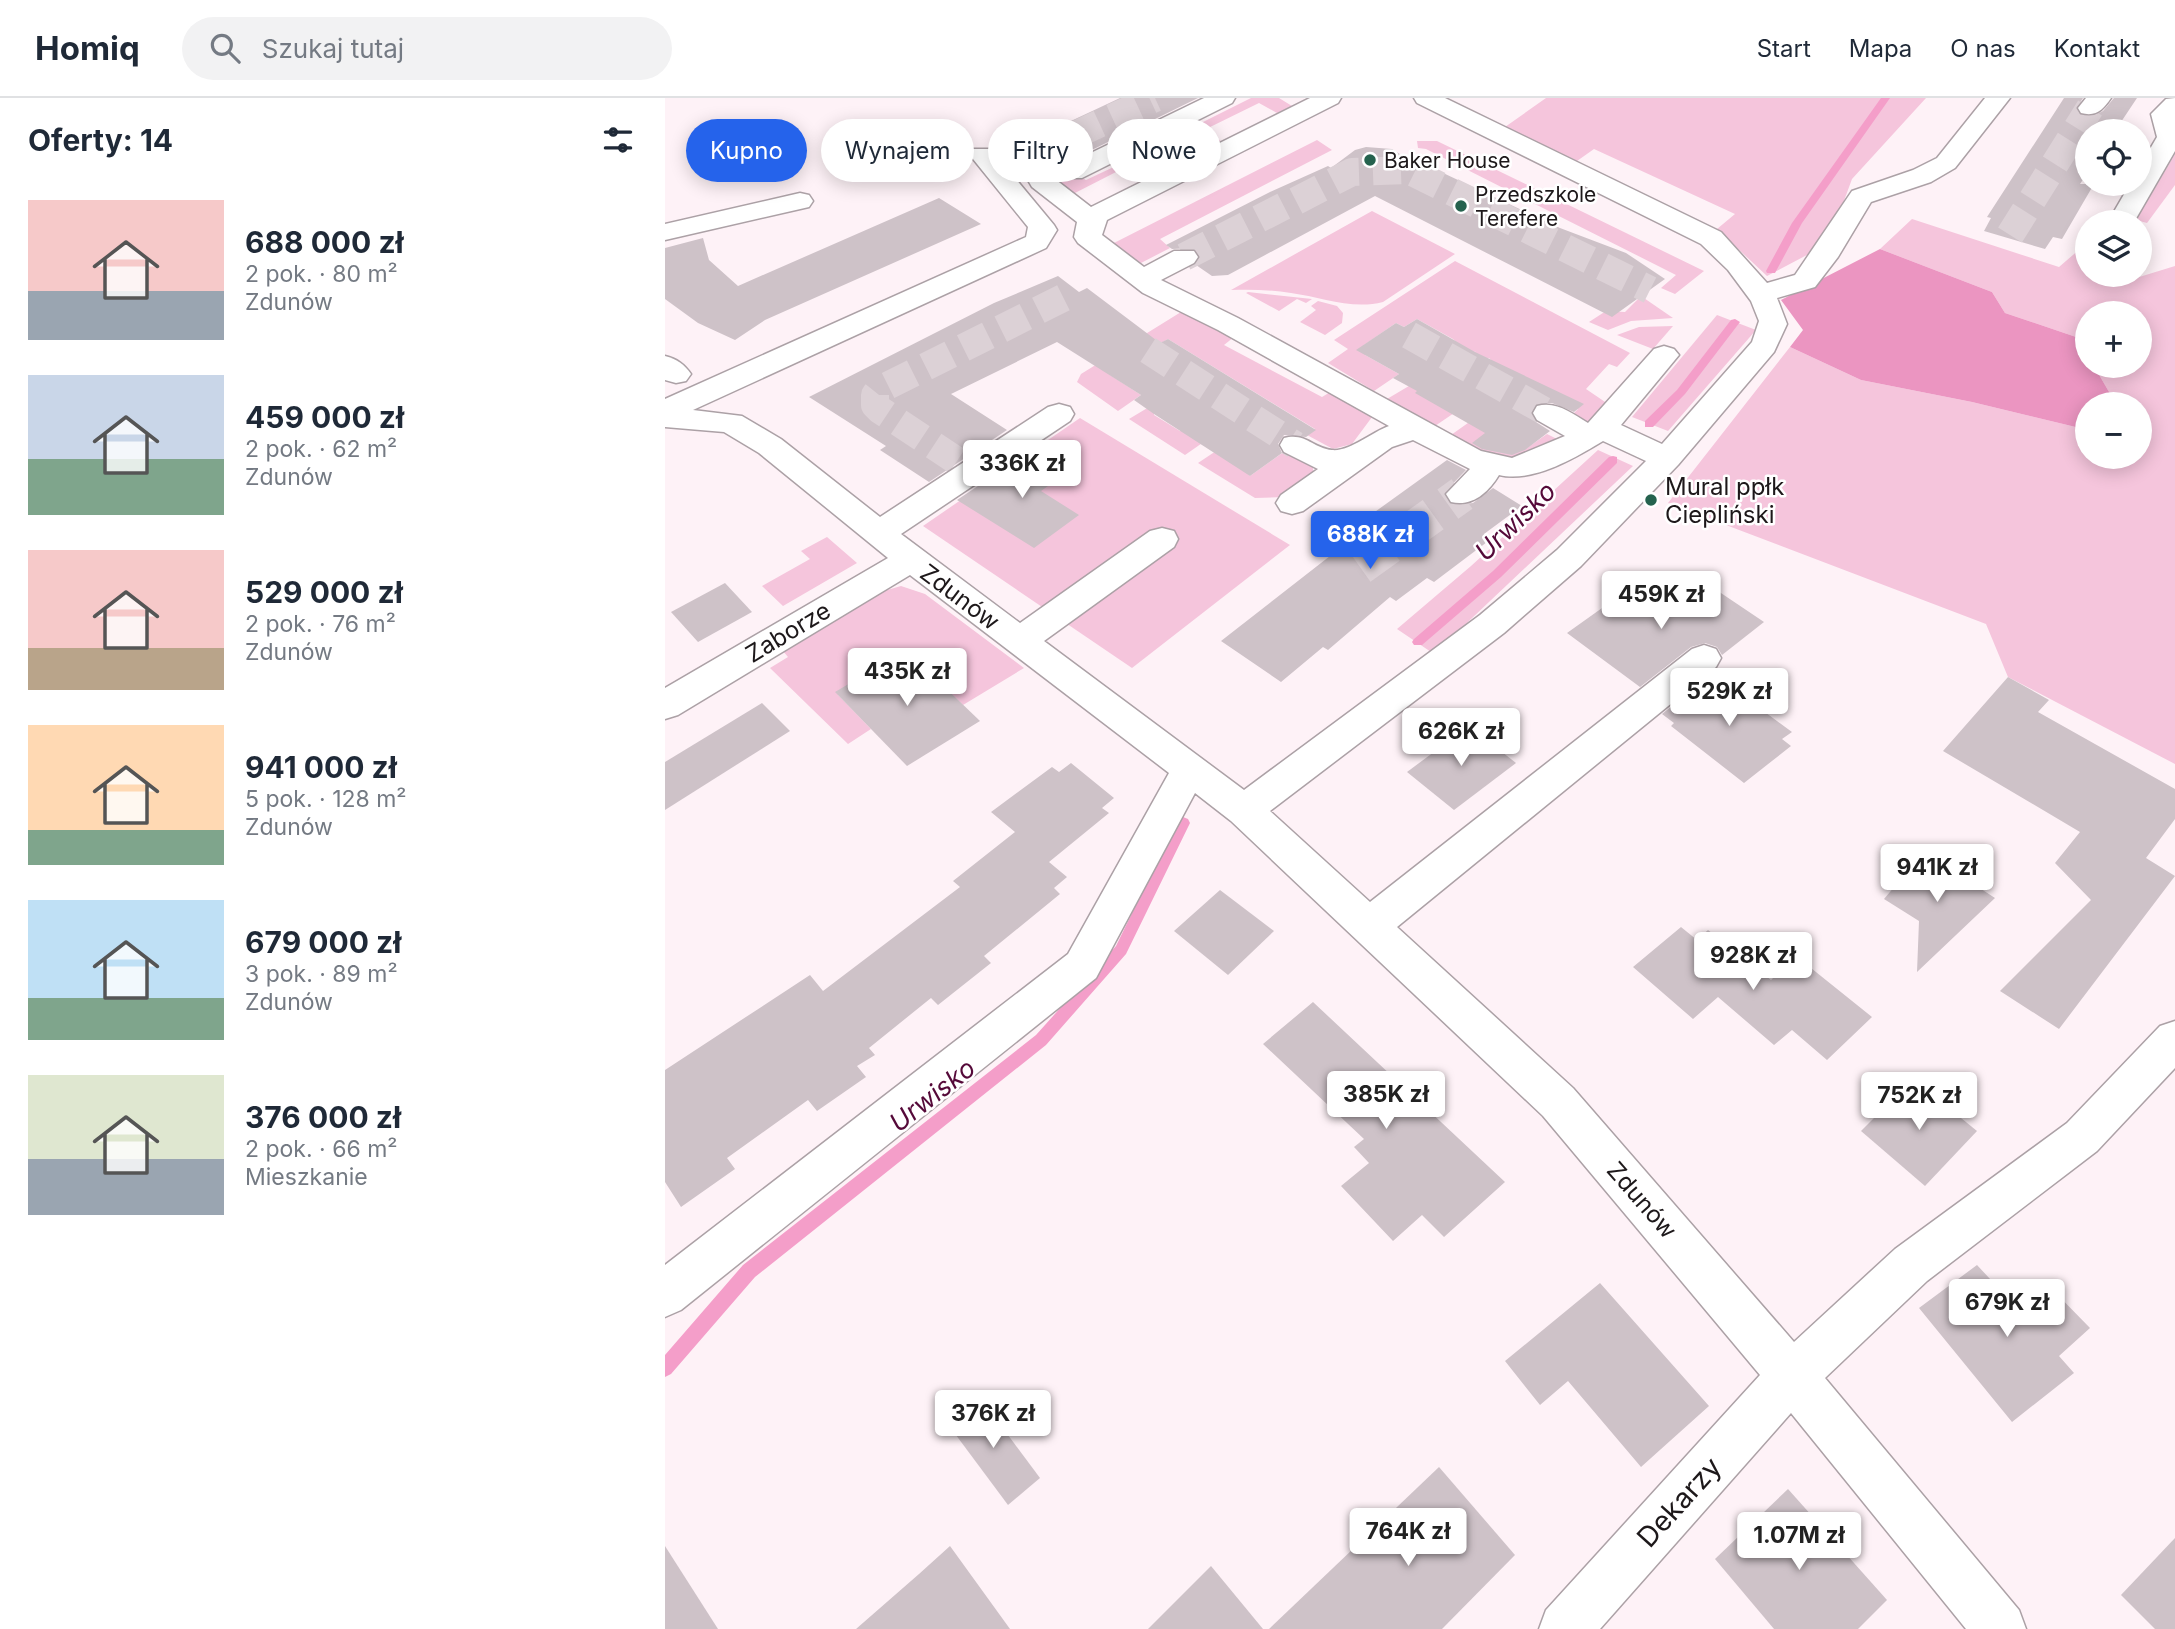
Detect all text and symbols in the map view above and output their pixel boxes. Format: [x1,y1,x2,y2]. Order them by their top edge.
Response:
search box [182,17,672,80]
text: Homiq [35,28,140,68]
icon: search [206,29,244,67]
text: Szukaj tutaj [262,33,404,64]
text: Start [1757,34,1811,63]
text: Mapa [1849,34,1912,63]
text: O nas [1950,34,2016,63]
text: Kontakt [2054,34,2140,63]
chip: Kupno [686,119,807,182]
chip: Wynajem [821,119,974,182]
chip: Filtry [988,119,1093,182]
chip: Nowe [1107,119,1221,182]
map controls [2075,119,2152,469]
button: locate [2075,119,2152,196]
icon: filters [599,121,637,159]
text: Oferty: 14 [28,122,173,158]
place label: Baker House [1384,148,1511,173]
marker: Baker House [1362,152,1378,168]
place label: Przedszkole Terefere [1475,182,1596,231]
marker: Przedszkole Terefere [1453,198,1469,214]
button: layers [2075,210,2152,287]
text: 688 000 zł [245,224,404,260]
icon: home [84,228,168,312]
text: 2 pok. · 80 m² [245,260,398,288]
text: Zdunów [245,288,333,316]
button: + [2075,301,2152,378]
button: − [2075,392,2152,469]
text: 459 000 zł [245,399,404,435]
icon: home [84,403,168,487]
text: 2 pok. · 62 m² [245,435,397,463]
pin: 336K zł [957,440,1087,500]
text: 336K zł [979,449,1065,477]
text: Zdunów [245,463,333,491]
place label: Mural ppłk Ciepliński [1665,472,1784,529]
water label: Urwisko [1468,475,1562,567]
marker: Mural ppłk Ciepliński [1643,492,1659,508]
pin: 688K zł [1305,512,1435,571]
text: 688K zł [1327,520,1413,548]
street label: Zdunów [915,558,1005,636]
pin: 459K zł [1596,572,1726,631]
text: 529 000 zł [245,574,403,610]
icon: home [84,578,168,662]
text: 459K zł [1618,580,1704,608]
street label: Zaborze [740,595,836,669]
text: 2 pok. · 76 m² [245,610,396,638]
text: Zdunów [245,638,333,666]
pin: 435K zł [842,648,972,708]
text: 435K zł [864,657,950,685]
pin: 529K zł [1664,668,1794,728]
text: 529K zł [1686,677,1772,705]
pin: 626K zł [1396,708,1526,768]
text: 626K zł [1418,717,1504,745]
text: 941 000 zł [245,749,397,785]
icon: home [84,753,168,837]
text: 5 pok. · 128 m² [245,785,407,813]
text: Zdunów [245,813,333,841]
pin: 941K zł [1872,844,2002,904]
text: 941K zł [1897,853,1977,881]
text: 679 000 zł [245,924,401,960]
icon: home [84,928,168,1012]
pin: 928K zł [1688,932,1818,992]
text: 928K zł [1710,941,1796,969]
text: 3 pok. · 89 m² [245,960,398,988]
text: Zdunów [245,988,333,1016]
water label: Urwisko [883,1052,981,1138]
pin: 385K zł [1321,1072,1451,1131]
pin: 752K zł [1854,1072,1984,1132]
text: 385K zł [1343,1080,1429,1108]
text: 752K zł [1877,1081,1961,1109]
text: 376 000 zł [245,1099,401,1135]
icon: home [84,1103,168,1187]
text: 2 pok. · 66 m² [245,1135,398,1163]
street label: Zdunów [1601,1156,1683,1244]
text: Mieszkanie [245,1163,368,1191]
pin: 679K zł [1942,1280,2072,1339]
text: 679K zł [1965,1288,2049,1316]
pin: 376K zł [928,1390,1058,1450]
text: 376K zł [951,1399,1035,1427]
street label: Dekarzy [1630,1450,1728,1554]
pin: 764K zł [1343,1508,1473,1568]
pin: 1.07M zł [1727,1512,1871,1572]
text: 764K zł [1366,1517,1450,1545]
text: 1.07M zł [1753,1521,1845,1549]

